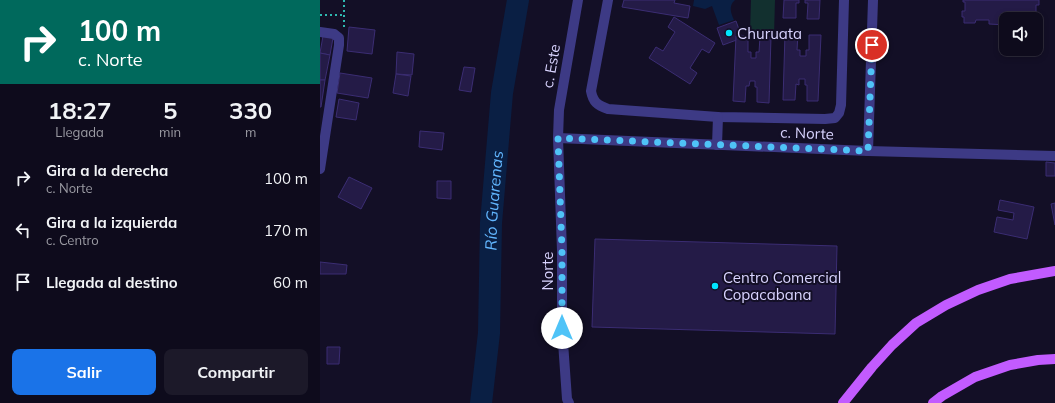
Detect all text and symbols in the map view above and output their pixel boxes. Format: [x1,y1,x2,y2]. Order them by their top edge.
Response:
map controls [999,12,1043,56]
button: sound [999,12,1043,56]
text: 100 m [78,13,161,48]
icon: right [12,16,64,68]
place label: Churuata [737,24,802,43]
marker: Churuata [724,28,734,38]
pin [855,28,889,62]
icon: arrive [861,34,883,56]
street label: c. Este [538,43,564,89]
text: c. Norte [78,48,143,71]
text: 18:27 [48,95,111,125]
text: 5 [163,95,177,125]
text: 330 [229,95,272,125]
street label: c. Norte [780,123,834,143]
text: Llegada [55,124,104,140]
text: min [159,124,181,140]
text: m [245,124,256,140]
water label: Río Guarenas [481,150,507,251]
text: Gira a la derecha [46,161,168,180]
icon: right [12,167,34,189]
text: 100 m [264,169,308,188]
text: c. Norte [46,180,93,196]
text: Gira a la izquierda [46,213,177,232]
icon: left [12,219,34,241]
text: 170 m [264,221,308,240]
text: c. Centro [46,232,99,248]
street label: Norte [538,252,557,290]
place label: Centro Comercial Copacabana [723,268,841,304]
icon: arrive [12,271,34,293]
text: Llegada al destino [46,273,178,292]
text: 60 m [273,273,308,292]
marker: Centro Comercial Copacabana [710,281,720,291]
position arrow [541,307,583,349]
button: Salir [12,349,156,395]
button: Compartir [164,349,308,395]

